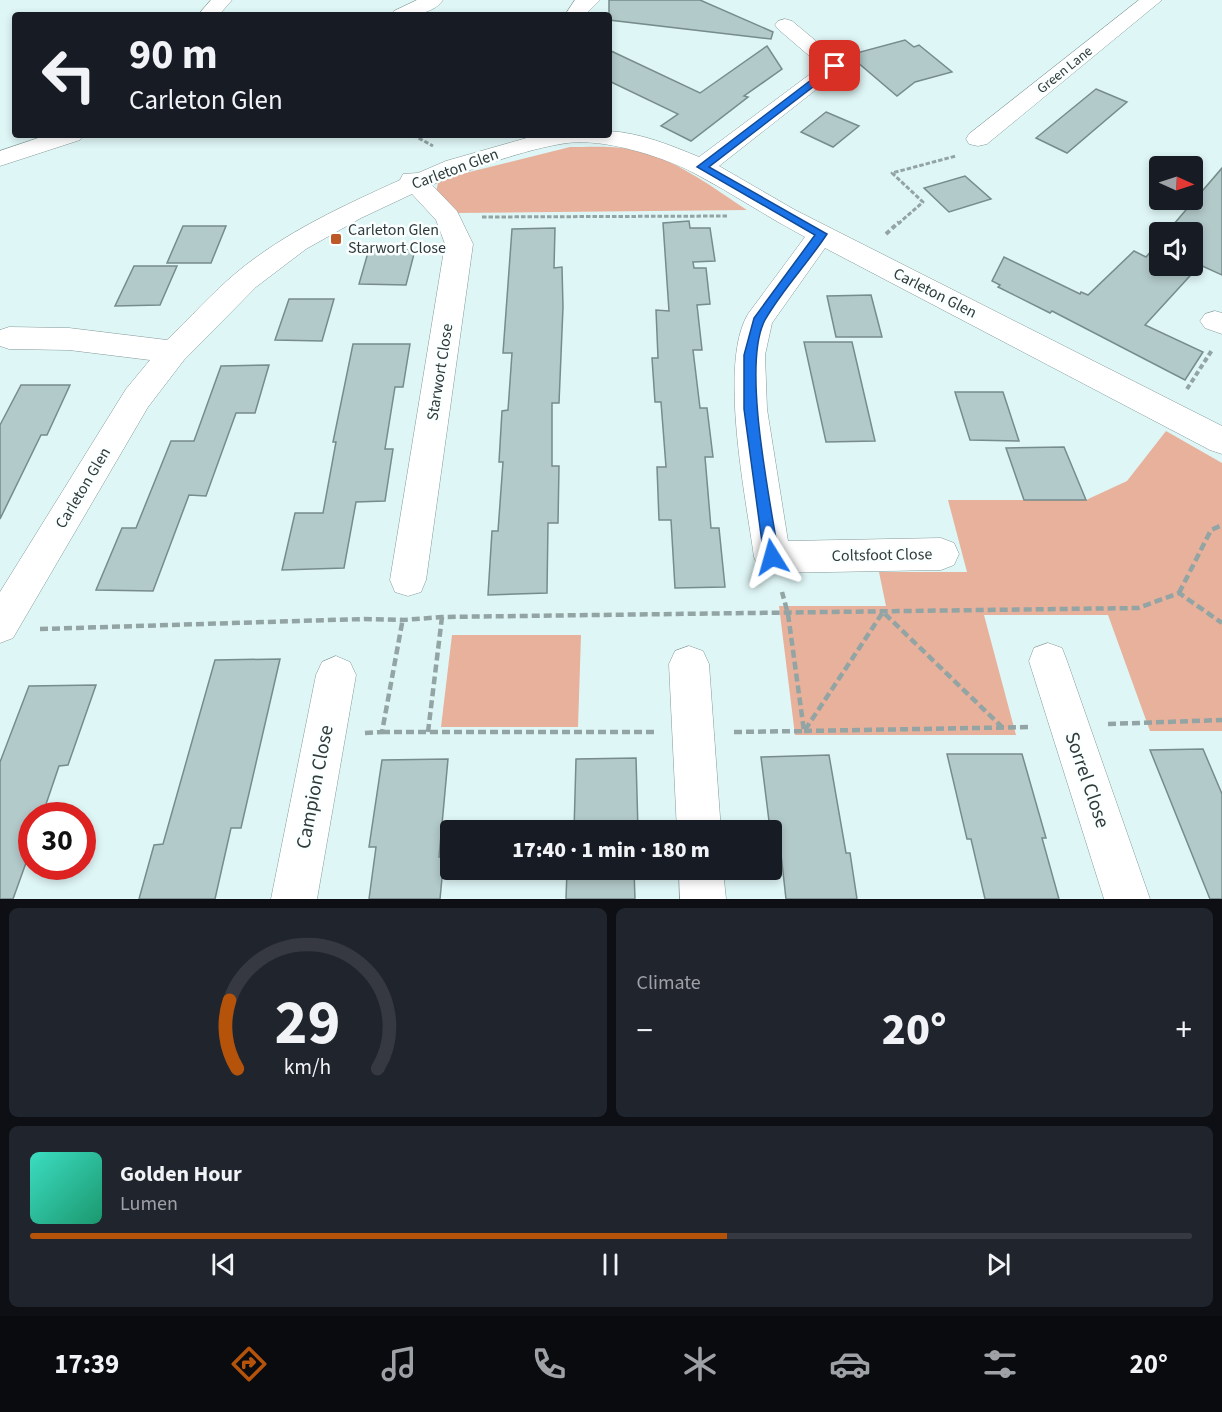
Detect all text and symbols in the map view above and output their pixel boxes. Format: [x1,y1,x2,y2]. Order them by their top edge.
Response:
text: 90 m [129,25,218,85]
icon: left [30,36,108,114]
pin [809,40,860,91]
street label: Green Lane [1033,41,1097,99]
icon: arrive [818,49,851,82]
text: Carleton Glen [129,81,283,120]
street label: Carleton Glen [408,143,502,195]
north arrow [1149,156,1203,210]
map controls [1149,156,1203,276]
place label: Carleton Glen Starwort Close [348,219,446,259]
button: sound [1149,222,1203,276]
marker: Carleton Glen Starwort Close [329,232,343,246]
street label: Carleton Glen [889,263,981,323]
street label: Starwort Close [421,322,459,422]
street label: Carleton Glen [50,443,116,533]
position arrow [740,525,804,589]
street label: Coltsfoot Close [832,543,933,567]
street label: Campion Close [289,723,341,851]
street label: Sorrel Close [1058,728,1117,832]
speed limit sign: 30 [18,802,96,880]
text: 17:40 · 1 min · 180 m [512,834,710,866]
text: Climate [637,969,701,997]
text: 29 [275,979,341,1068]
text: 20° [882,998,947,1062]
text: − [637,1007,653,1054]
text: + [1176,1007,1192,1054]
text: km/h [284,1053,332,1084]
text: Golden Hour [120,1158,242,1190]
text: Lumen [120,1190,178,1218]
icon: previous [207,1248,240,1281]
icon: pause [594,1248,627,1281]
icon: next [982,1248,1015,1281]
icon: directions [228,1343,270,1385]
icon: music [378,1343,420,1385]
icon: phone [528,1343,570,1385]
icon: climate [679,1343,721,1385]
icon: car [829,1343,871,1385]
icon: filters [979,1343,1021,1385]
text: 17:39 [54,1345,119,1384]
text: 20° [1129,1345,1168,1384]

